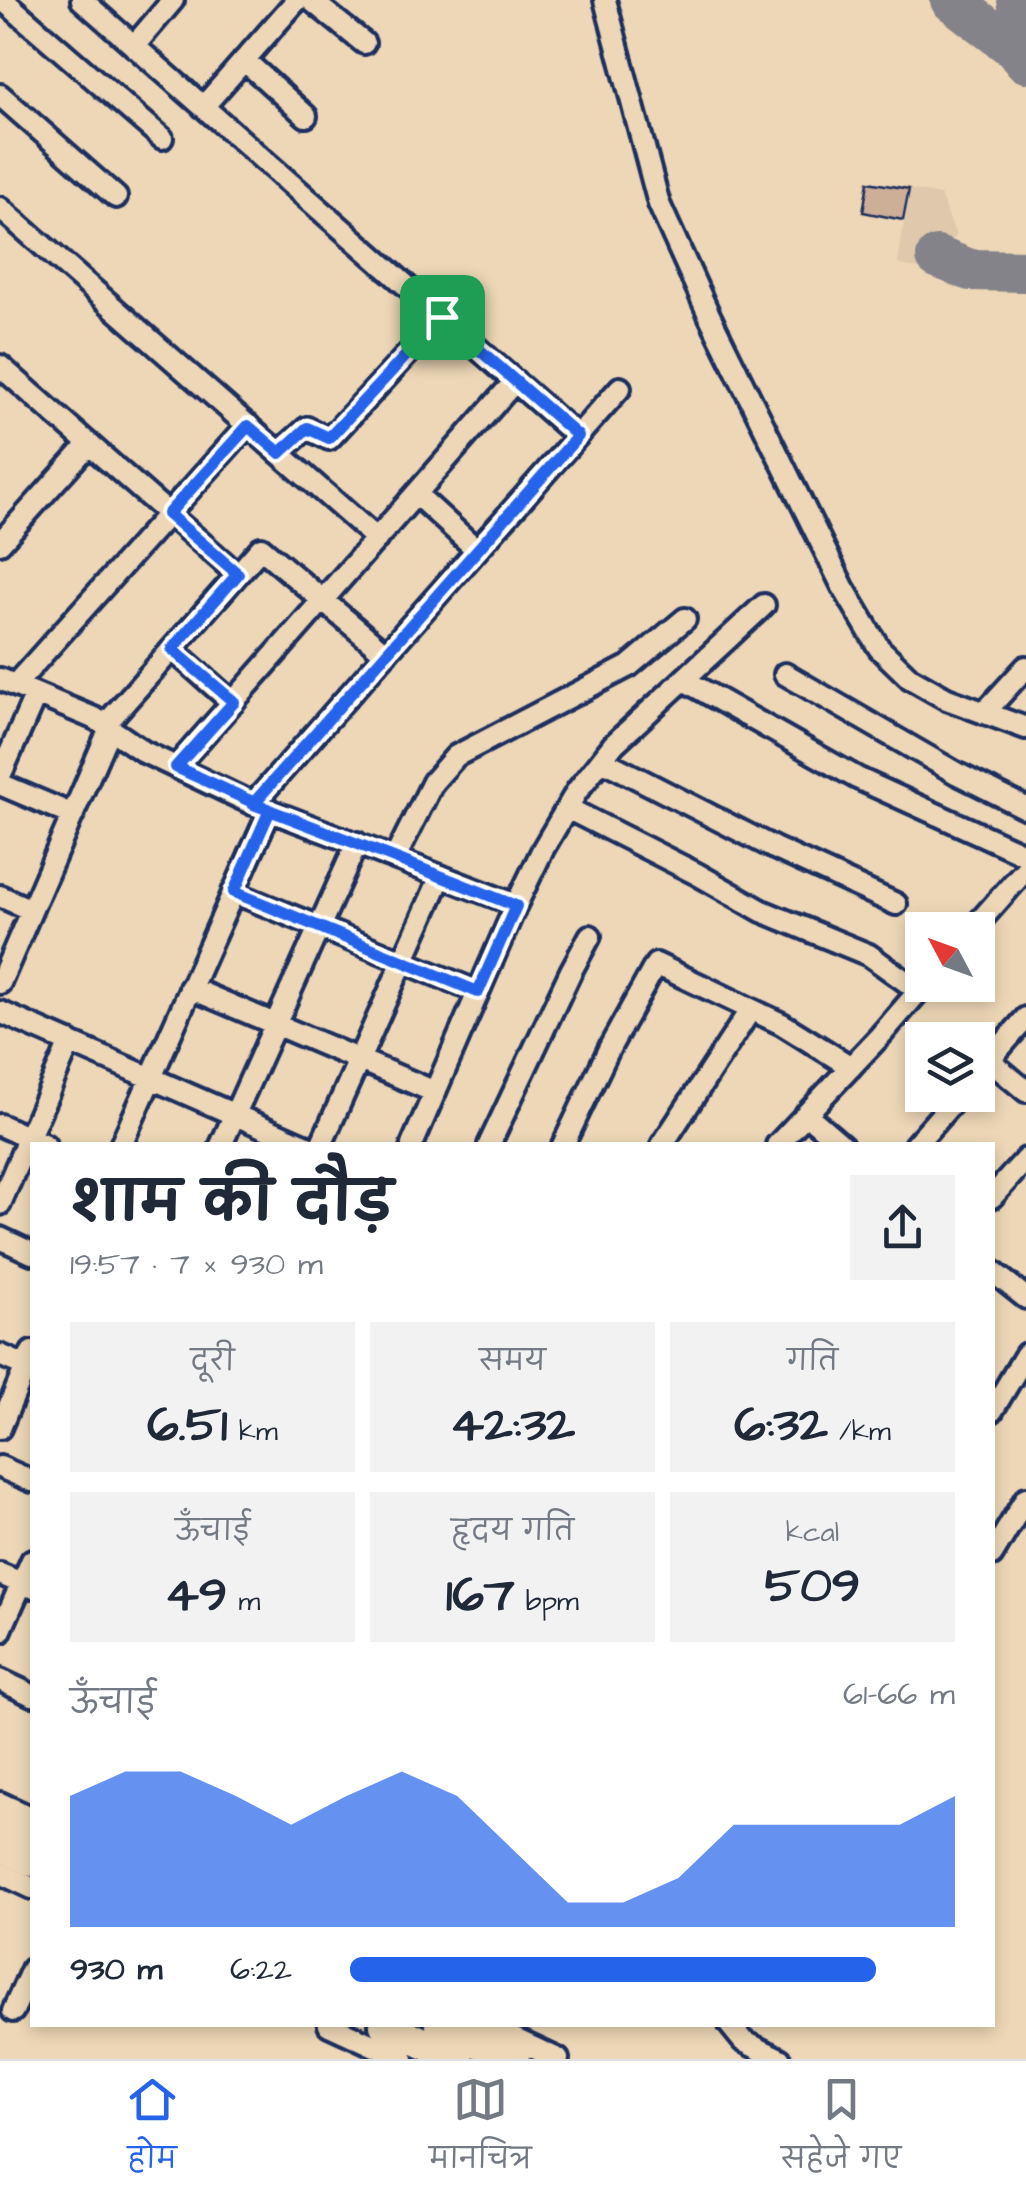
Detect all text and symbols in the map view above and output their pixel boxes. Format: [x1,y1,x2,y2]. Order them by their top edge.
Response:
pin [400,275,485,360]
icon: arrive [415,290,470,345]
north arrow [905,912,995,1002]
map controls [905,912,995,1112]
button: layers [905,1022,995,1112]
text: शाम की दौड़ [70,1166,393,1242]
button: share [850,1175,955,1280]
text: 19:57 · 7 × 930 m [70,1242,323,1287]
text: दूरी [190,1342,235,1381]
text: समय [479,1342,546,1381]
text: गति [787,1342,838,1381]
text: 6.51 [147,1391,227,1460]
text: 42:32 [450,1391,575,1460]
text: 6:32 [734,1391,828,1460]
text: km [227,1412,278,1451]
text: /km [828,1412,891,1451]
text: ऊँचाई [175,1512,250,1551]
text: हृदय गति [451,1512,574,1551]
text: kcal [786,1513,839,1552]
text: 509 [765,1552,860,1621]
text: 49 [165,1561,227,1630]
text: 167 [446,1561,515,1630]
text: m [227,1582,260,1621]
text: bpm [515,1582,579,1621]
text: 61–66 m [843,1672,955,1717]
text: ऊँचाई [70,1681,156,1726]
text: 930 m [70,1947,162,1992]
text: 6:22 [230,1947,292,1992]
tab: होम [125,2072,180,2189]
tab: मानचित्र [429,2072,532,2189]
tab: सहेजे गए [781,2072,901,2189]

